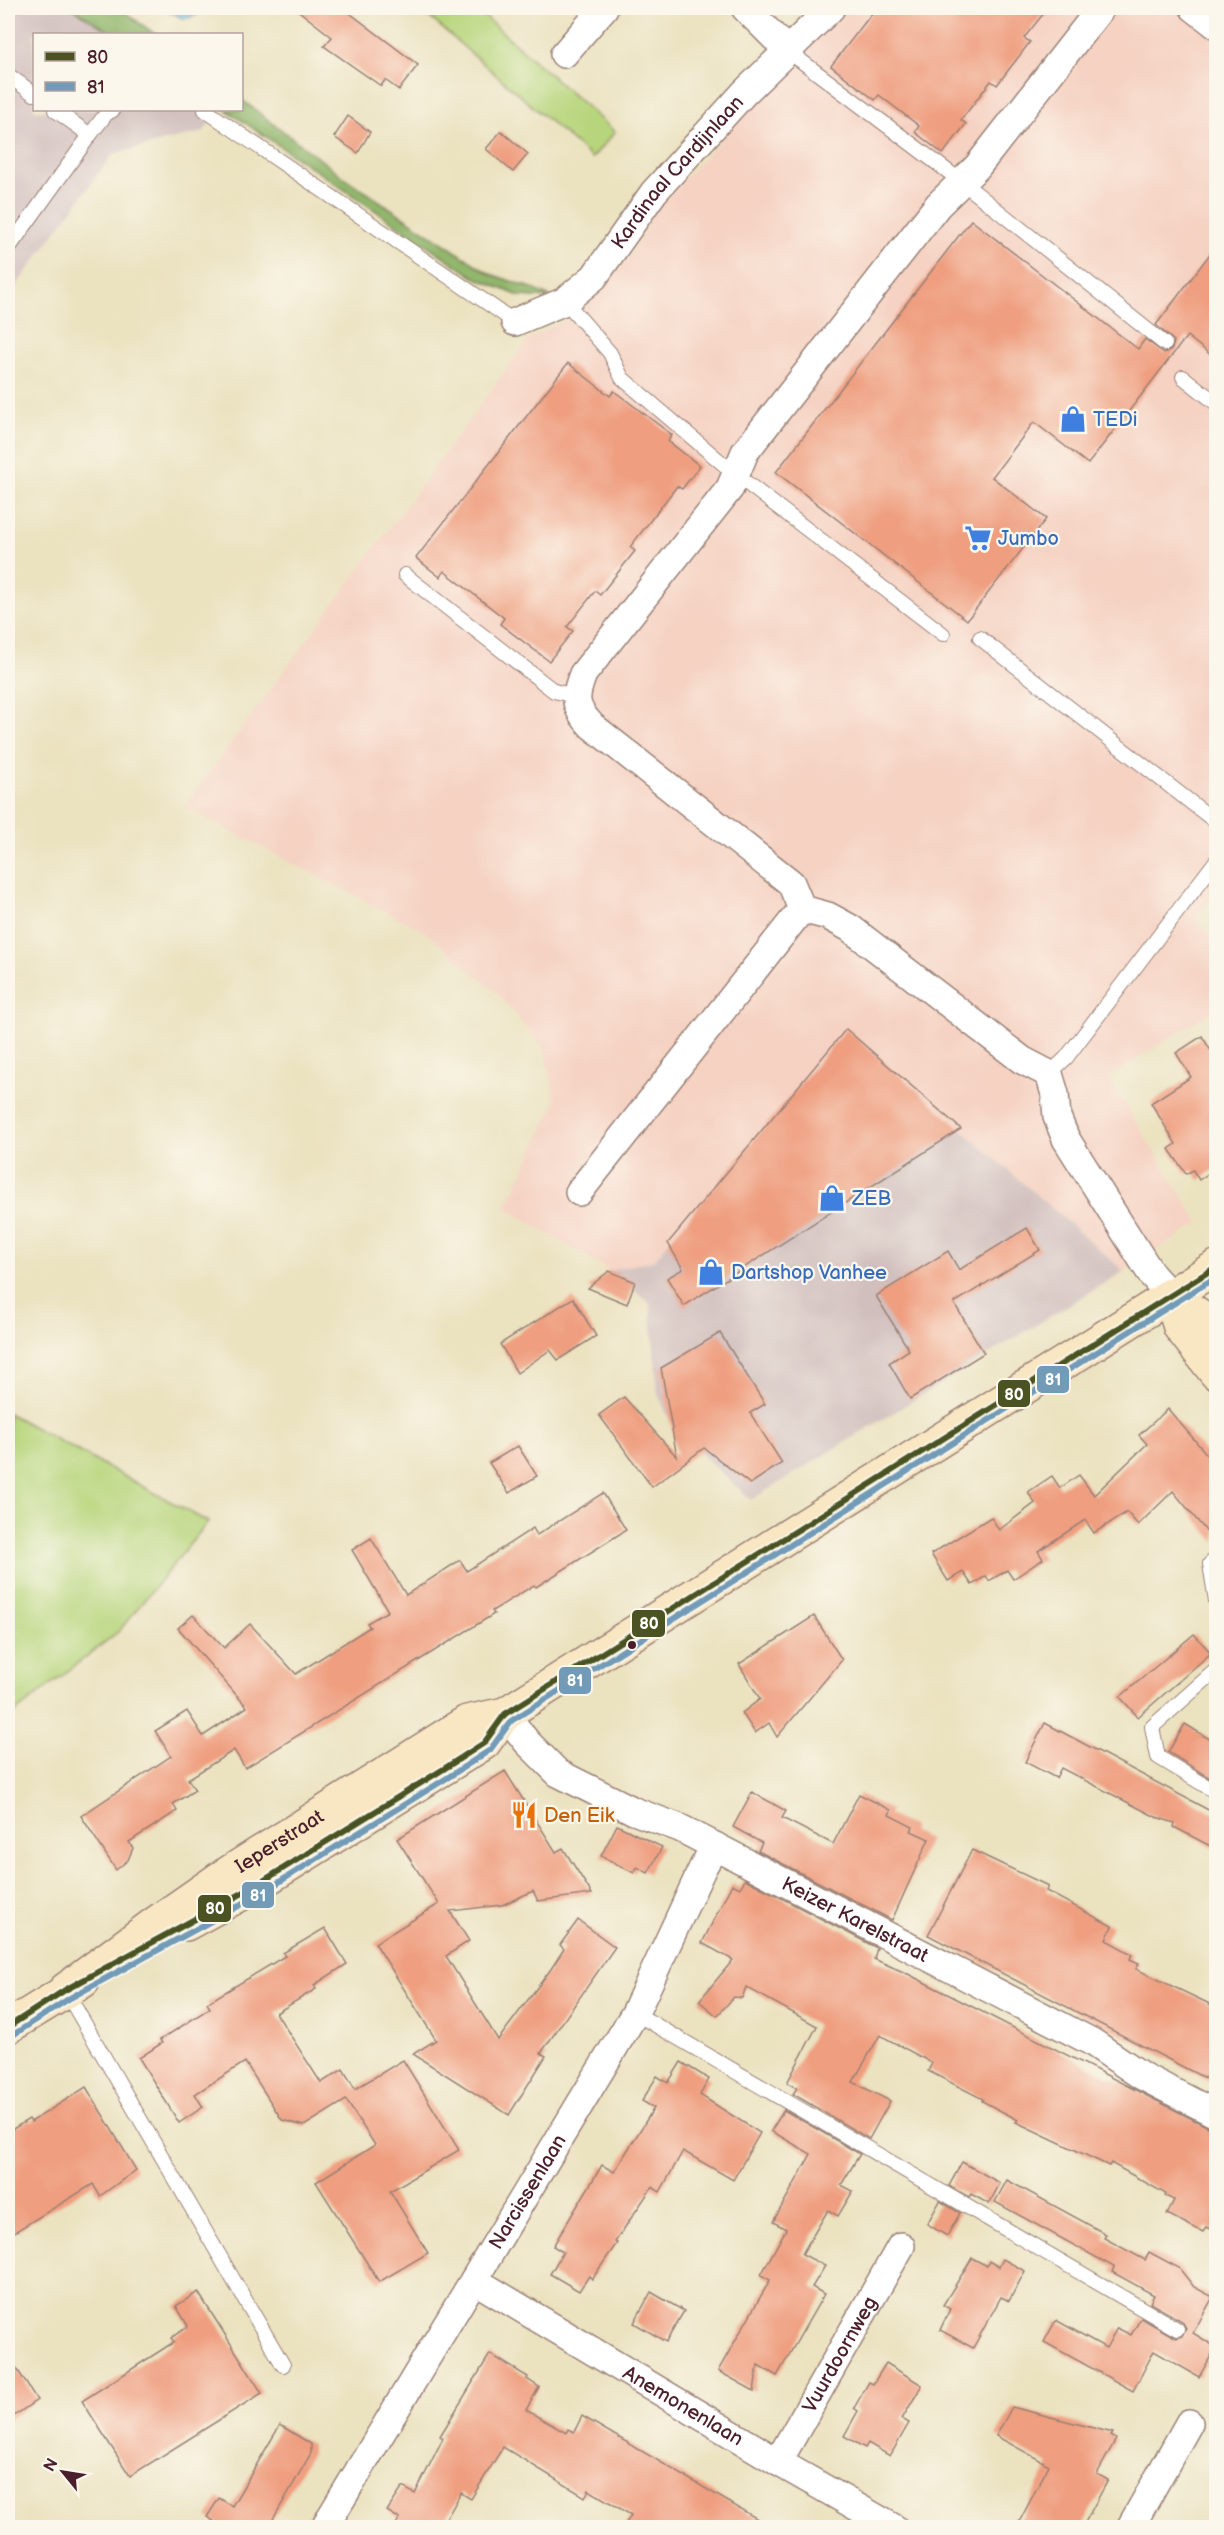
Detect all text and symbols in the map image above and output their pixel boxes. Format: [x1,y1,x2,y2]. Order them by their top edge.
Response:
legend [33,33,243,111]
text: 80 [87,47,108,68]
text: 81 [87,77,104,98]
street label: Kardinaal Cardijnlaan [607,91,749,254]
shop icon: TEDi [1058,404,1088,434]
place label: TEDi [1093,408,1137,432]
supermarket icon: Jumbo [963,523,993,553]
place label: Jumbo [998,527,1059,551]
shop icon: ZEB [817,1183,847,1213]
place label: ZEB [851,1187,891,1211]
shop icon: Dartshop Vanhee [696,1257,726,1287]
place label: Dartshop Vanhee [731,1261,887,1285]
line badge: 81 [1036,1365,1070,1394]
text: 81 [1045,1371,1061,1390]
line badge: 80 [997,1379,1031,1408]
text: 80 [1004,1386,1024,1405]
line badge: 80 [631,1609,666,1638]
text: 80 [639,1615,659,1634]
unlabelled marker [626,1639,638,1651]
line badge: 81 [558,1666,592,1695]
text: 81 [567,1672,583,1691]
restaurant icon: Den Eik [509,1800,539,1830]
place label: Den Eik [544,1804,615,1828]
street label: Ieperstraat [231,1805,329,1879]
street label: Keizer Karelstraat [777,1872,932,1968]
line badge: 81 [241,1881,275,1909]
text: 81 [250,1887,266,1906]
line badge: 80 [197,1894,232,1923]
text: 80 [205,1900,225,1919]
street label: Narcissenlaan [484,2130,572,2254]
street label: Vuurdoornweg [798,2292,883,2417]
street label: Anemonenlaan [618,2361,747,2451]
north arrow [33,2442,93,2502]
text: N [40,2455,63,2475]

